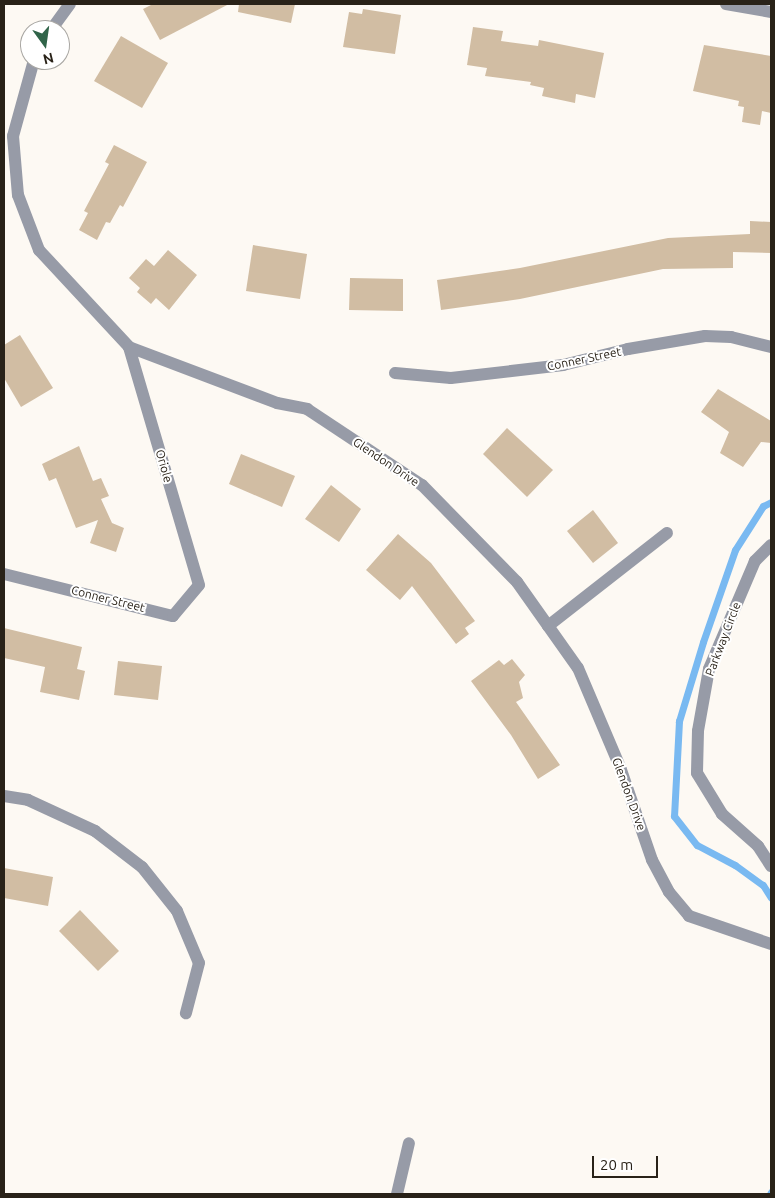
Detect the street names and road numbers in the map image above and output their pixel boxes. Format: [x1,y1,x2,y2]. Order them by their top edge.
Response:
street label: Conner Street [546,344,622,374]
street label: Glendon Drive [350,435,422,489]
street label: Oriole [152,448,176,484]
street label: Conner Street [70,583,146,615]
street label: Parkway Circle [702,600,744,678]
street label: Glendon Drive [609,756,649,832]

